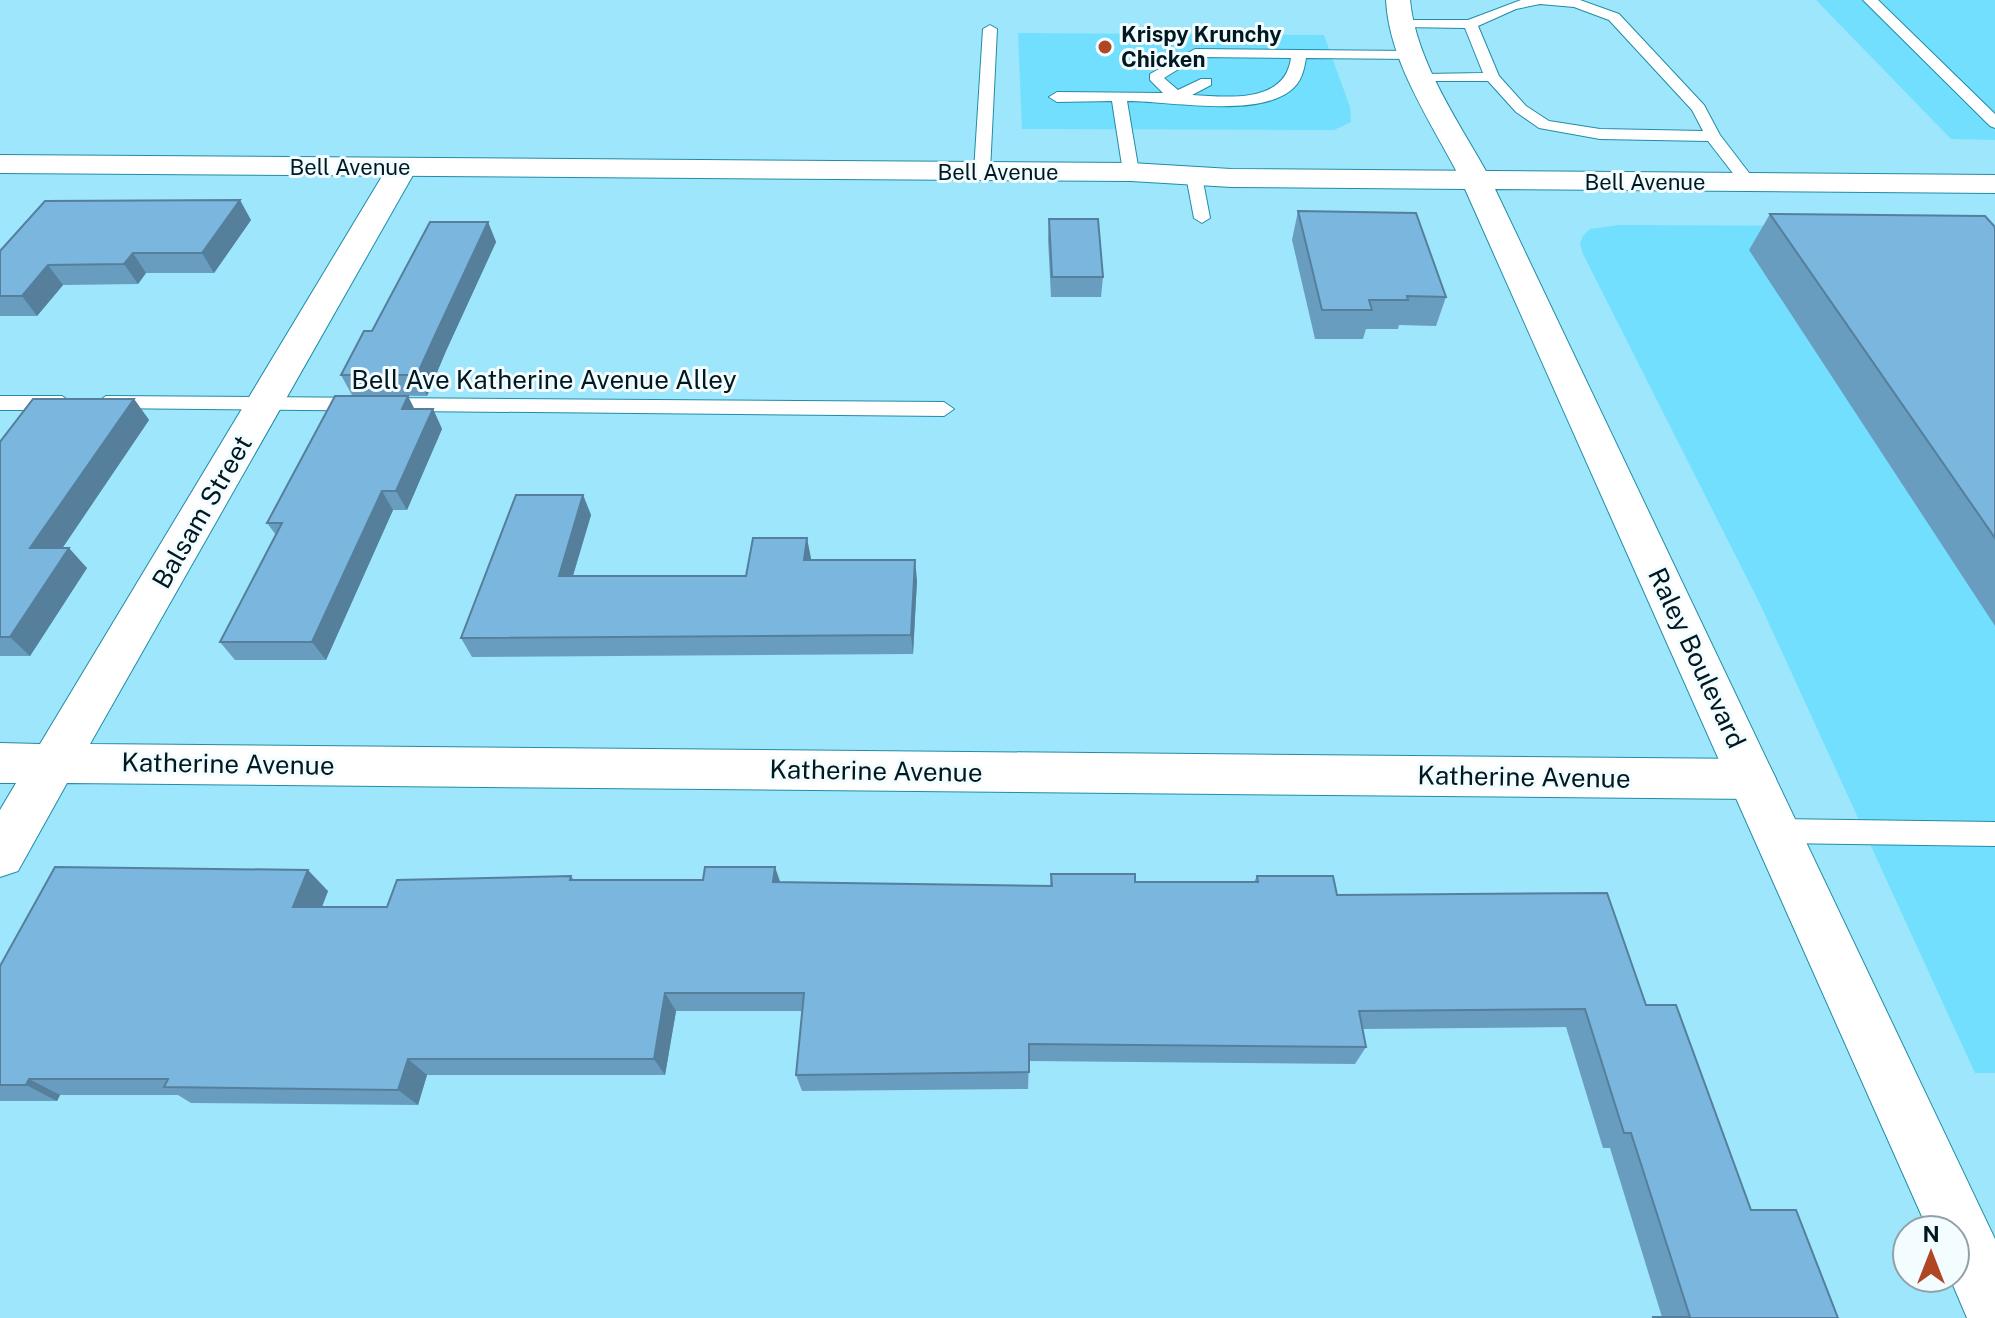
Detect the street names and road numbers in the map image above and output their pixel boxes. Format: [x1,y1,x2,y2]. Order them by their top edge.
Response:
street label: Bell Avenue [289,154,411,180]
street label: Bell Avenue [937,159,1059,185]
street label: Bell Avenue [1584,169,1706,195]
street label: Bell Ave Katherine Avenue Alley [351,364,737,395]
street label: Balsam Street [145,430,258,594]
street label: Raley Boulevard [1642,563,1753,753]
street label: Katherine Avenue [121,746,335,781]
street label: Katherine Avenue [769,753,983,788]
street label: Katherine Avenue [1417,759,1631,794]

